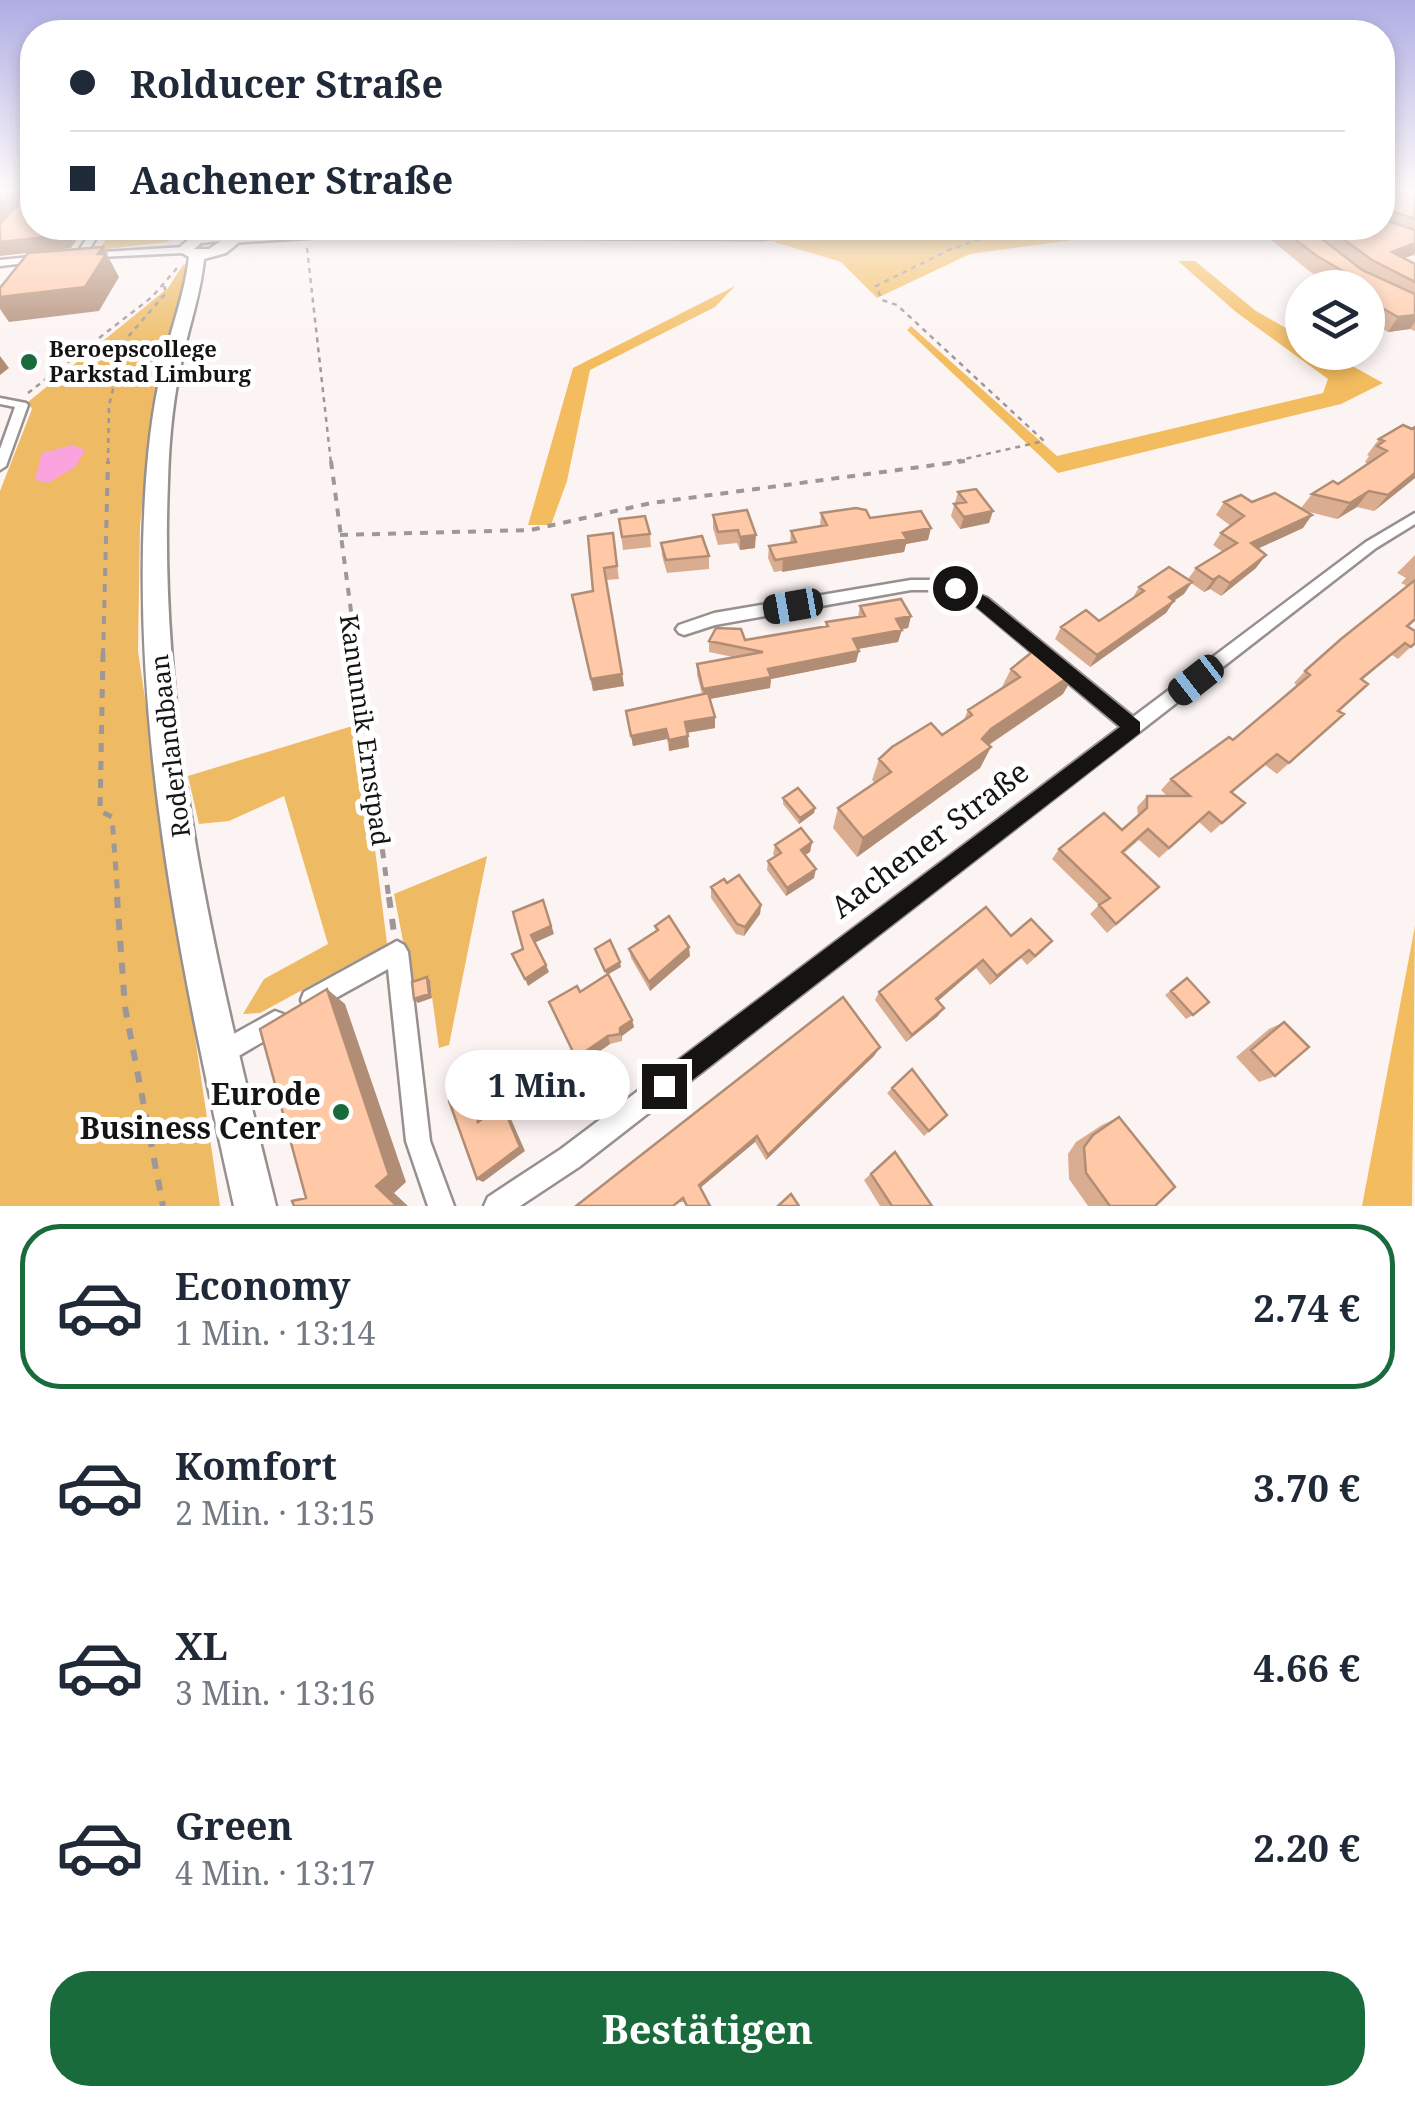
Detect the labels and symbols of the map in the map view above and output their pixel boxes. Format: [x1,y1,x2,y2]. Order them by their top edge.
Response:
place label: Beroepscollege Parkstad Limburg [49,333,252,388]
marker: Beroepscollege Parkstad Limburg [18,351,40,373]
route start [933,566,978,611]
car [761,586,825,626]
street label: Kanunnik Ernstpad [333,612,399,848]
car [1163,650,1229,710]
street label: Roderlandbaan [141,653,197,840]
street label: Aachener Straße [822,751,1036,927]
callout: 1 Min. [444,1051,629,1121]
route end [642,1064,687,1109]
place label: Eurode Business Center [80,1073,321,1148]
marker: Eurode Business Center [330,1101,352,1123]

